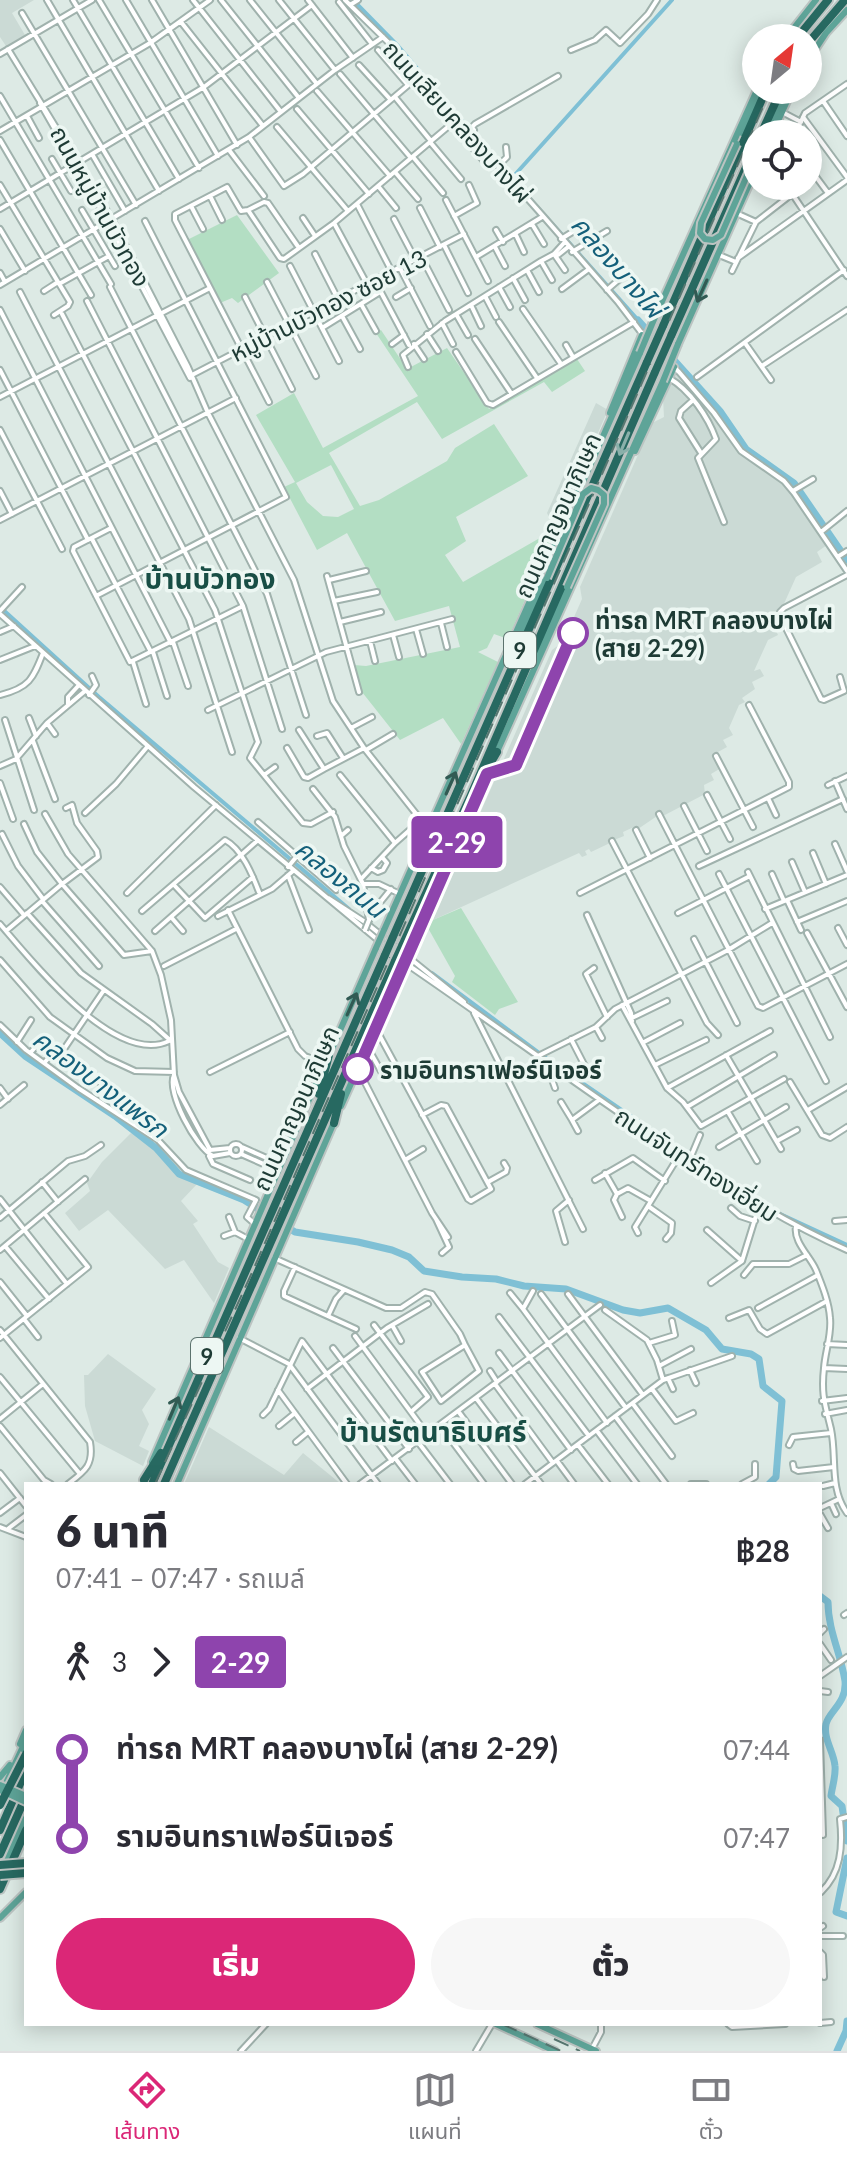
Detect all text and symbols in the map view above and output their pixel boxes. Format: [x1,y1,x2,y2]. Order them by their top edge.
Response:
north arrow [742,24,822,104]
map controls [742,24,822,200]
street label: ถนนเลียบคลองบางไผ่ [378,34,538,208]
button: locate [742,120,822,200]
street label: ถนนหมู่บ้านบัวทอง [43,121,157,292]
water label: คลองบางไผ่ [565,208,674,327]
street label: หมู่บ้านบัวทอง ซอย 13 [225,243,432,369]
one-way arrow [694,279,709,303]
street label: ถนนกาญจนาภิเษก [508,428,606,602]
one-way arrow [615,431,630,455]
district label: บ้านบัวทอง [145,561,275,595]
place label: ท่ารถ MRT คลองบางไผ่ (สาย 2-29) [595,605,833,662]
marker: ท่ารถ MRT คลองบางไผ่ (สาย 2-29) [558,618,588,648]
road number: 9 [504,632,536,668]
one-way arrow [444,771,459,795]
line badge: 2-29 [401,816,513,868]
text: 2-29 [427,825,487,859]
water label: คลองถนน [289,832,394,925]
one-way arrow [345,992,360,1016]
street label: ถนนกาญจนาภิเษก [246,1021,344,1195]
water label: คลองบางแพรก [27,1022,176,1145]
marker: รามอินทราเฟอร์นิเจอร์ [343,1054,373,1084]
place label: รามอินทราเฟอร์นิเจอร์ [380,1055,602,1084]
street label: ถนนจันทร์ทองเอี่ยม [610,1100,785,1228]
road number: 9 [191,1338,223,1374]
one-way arrow [168,1396,183,1421]
district label: บ้านรัตนาธิเบศร์ [340,1414,527,1448]
text: 6 นาที [56,1504,169,1556]
text: ฿28 [735,1532,790,1568]
text: 07:41 – 07:47 · รถเมล์ [56,1562,305,1594]
icon: walk [56,1640,100,1684]
icon: forward [139,1640,183,1684]
text: 2-29 [211,1645,270,1679]
text: 3 [112,1646,127,1678]
text: ท่ารถ MRT คลองบางไผ่ (สาย 2-29) [116,1729,558,1765]
text: 07:44 [723,1734,790,1766]
text: รามอินทราเฟอร์นิเจอร์ [116,1817,393,1853]
text: 07:47 [723,1822,790,1854]
button: เริ่ม [56,1918,415,2010]
button: ตั๋ว [431,1918,790,2010]
tab: เส้นทาง [114,2068,180,2149]
tab: แผนที่ [408,2068,462,2149]
tab: ตั๋ว [689,2068,733,2149]

